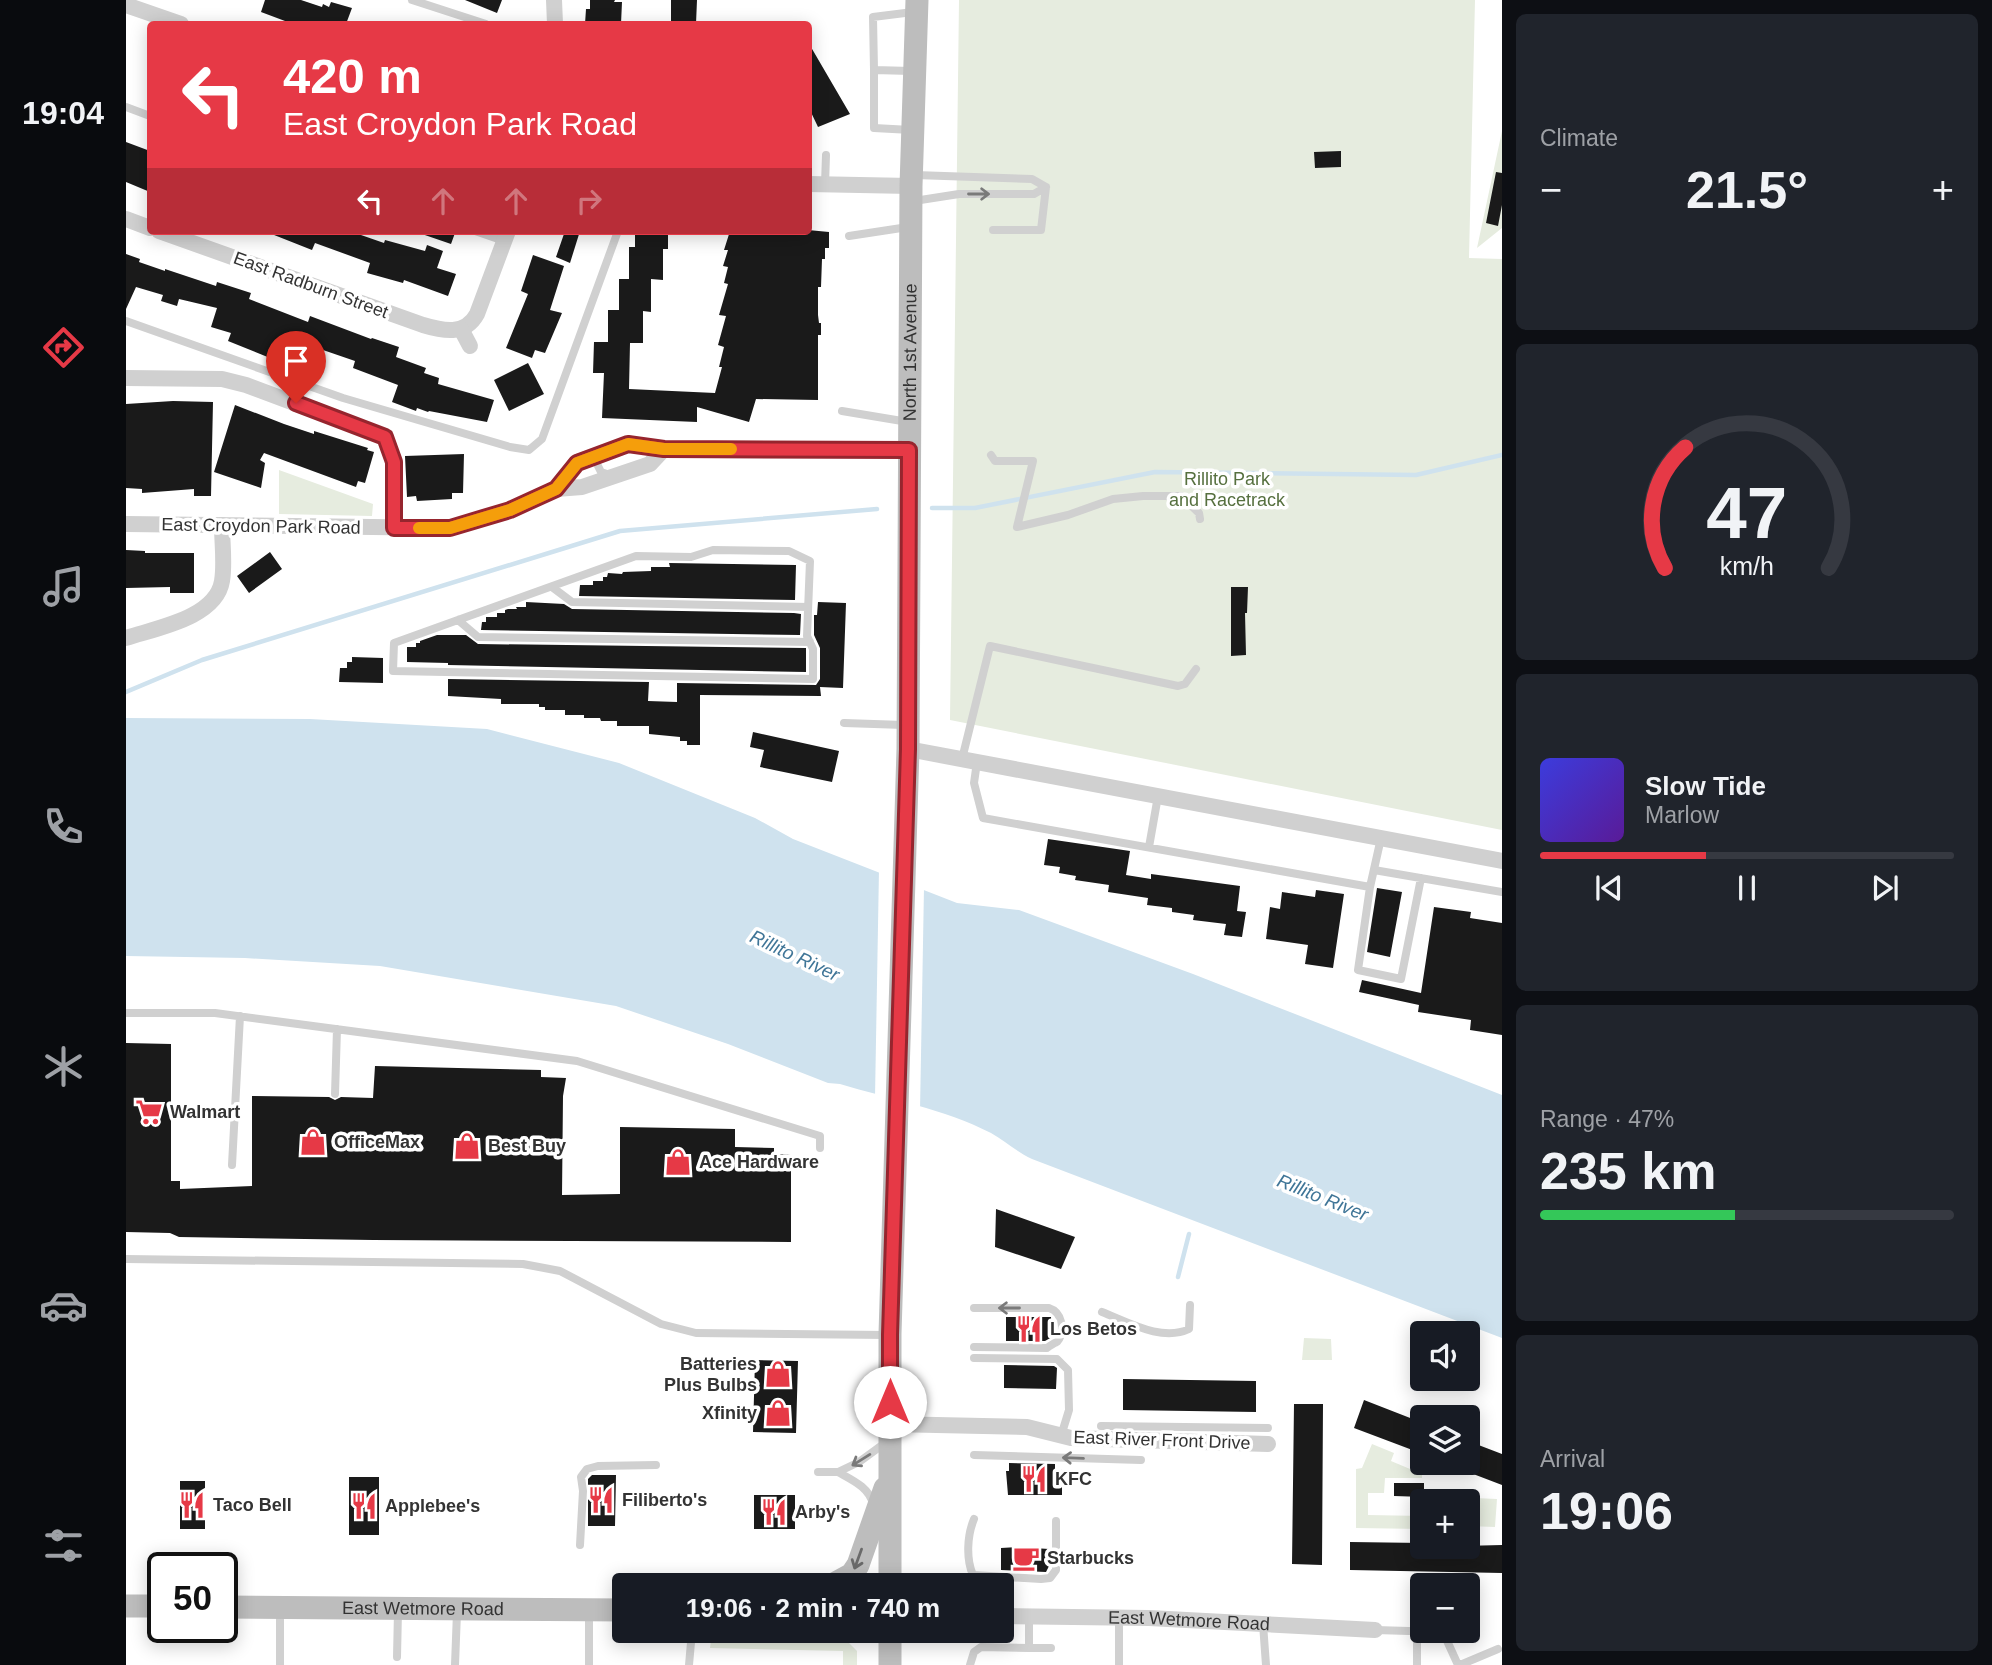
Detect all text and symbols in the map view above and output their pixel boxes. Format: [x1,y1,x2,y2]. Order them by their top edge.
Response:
icon: left [168,49,259,140]
text: 420 m [283,49,422,103]
text: 19:04 [22,95,104,131]
text: East Croydon Park Road [283,106,637,142]
text: Climate [1540,125,1618,151]
text: 21.5° [1686,161,1808,219]
text: − [1540,169,1562,211]
text: + [1932,169,1954,211]
icon: left [351,182,389,220]
icon: ahead [424,182,462,220]
icon: ahead [497,182,535,220]
icon: right [570,182,608,220]
one-way arrow [967,187,990,201]
street label: East Radburn Street [231,248,391,322]
street label: North 1st Avenue [900,283,920,421]
icon: directions [39,323,88,372]
pin [266,331,326,403]
icon: arrive [277,342,315,380]
park label: Rillito Park and Racetrack [1169,469,1286,510]
text: 47 [1707,473,1787,554]
street label: East Croydon Park Road [161,514,361,538]
text: km/h [1720,552,1774,580]
icon: music [39,562,88,611]
text: Slow Tide [1645,771,1766,801]
icon: phone [39,802,88,851]
text: Marlow [1645,802,1719,828]
icon: previous [1590,869,1628,907]
icon: pause [1728,869,1766,907]
icon: next [1866,869,1904,907]
water label: Rillito River [747,926,843,986]
icon: climate [39,1042,88,1091]
supermarket icon: Walmart [134,1097,164,1127]
place label: Walmart [170,1102,240,1122]
text: Range · 47% [1540,1106,1674,1132]
shop icon: OfficeMax [298,1127,328,1157]
shop icon: Best Buy [452,1131,482,1161]
place label: OfficeMax [334,1132,420,1152]
place label: Best Buy [488,1136,566,1156]
text: 235 km [1540,1142,1716,1200]
shop icon: Ace Hardware [663,1147,693,1177]
place label: Ace Hardware [699,1152,819,1172]
water label: Rillito River [1274,1170,1372,1225]
icon: car [39,1281,88,1330]
one-way arrow [997,1301,1020,1315]
restaurant icon: Los Betos [1014,1314,1044,1344]
place label: Los Betos [1050,1319,1137,1339]
map controls [1410,1321,1480,1643]
button: sound [1410,1321,1480,1391]
place label: Batteries Plus Bulbs [664,1354,757,1395]
shop icon: Batteries Plus Bulbs [763,1359,793,1389]
position arrow [853,1365,927,1439]
shop icon: Xfinity [763,1398,793,1428]
place label: Xfinity [702,1403,757,1423]
button: layers [1410,1405,1480,1475]
street label: East River Front Drive [1073,1427,1251,1453]
text: Arrival [1540,1446,1605,1472]
one-way arrow [1061,1451,1084,1465]
one-way arrow [851,1453,871,1467]
restaurant icon: KFC [1019,1464,1049,1494]
place label: KFC [1055,1469,1092,1489]
text: 19:06 [1540,1482,1673,1540]
restaurant icon: Filiberto's [586,1485,616,1515]
button: + [1410,1489,1480,1559]
restaurant icon: Taco Bell [177,1490,207,1520]
place label: Filiberto's [622,1490,707,1510]
restaurant icon: Applebee's [349,1491,379,1521]
place label: Taco Bell [213,1495,292,1515]
place label: Applebee's [385,1496,480,1516]
restaurant icon: Arby's [759,1497,789,1527]
place label: Arby's [795,1502,850,1522]
icon: filters [39,1521,88,1570]
cafe icon: Starbucks [1011,1543,1041,1573]
one-way arrow [851,1548,864,1569]
place label: Starbucks [1047,1548,1134,1568]
speed limit sign: 50 [147,1552,238,1643]
button: − [1410,1573,1480,1643]
text: 19:06 · 2 min · 740 m [686,1593,940,1623]
street label: East Wetmore Road [342,1598,504,1619]
street label: East Wetmore Road [1108,1607,1270,1634]

